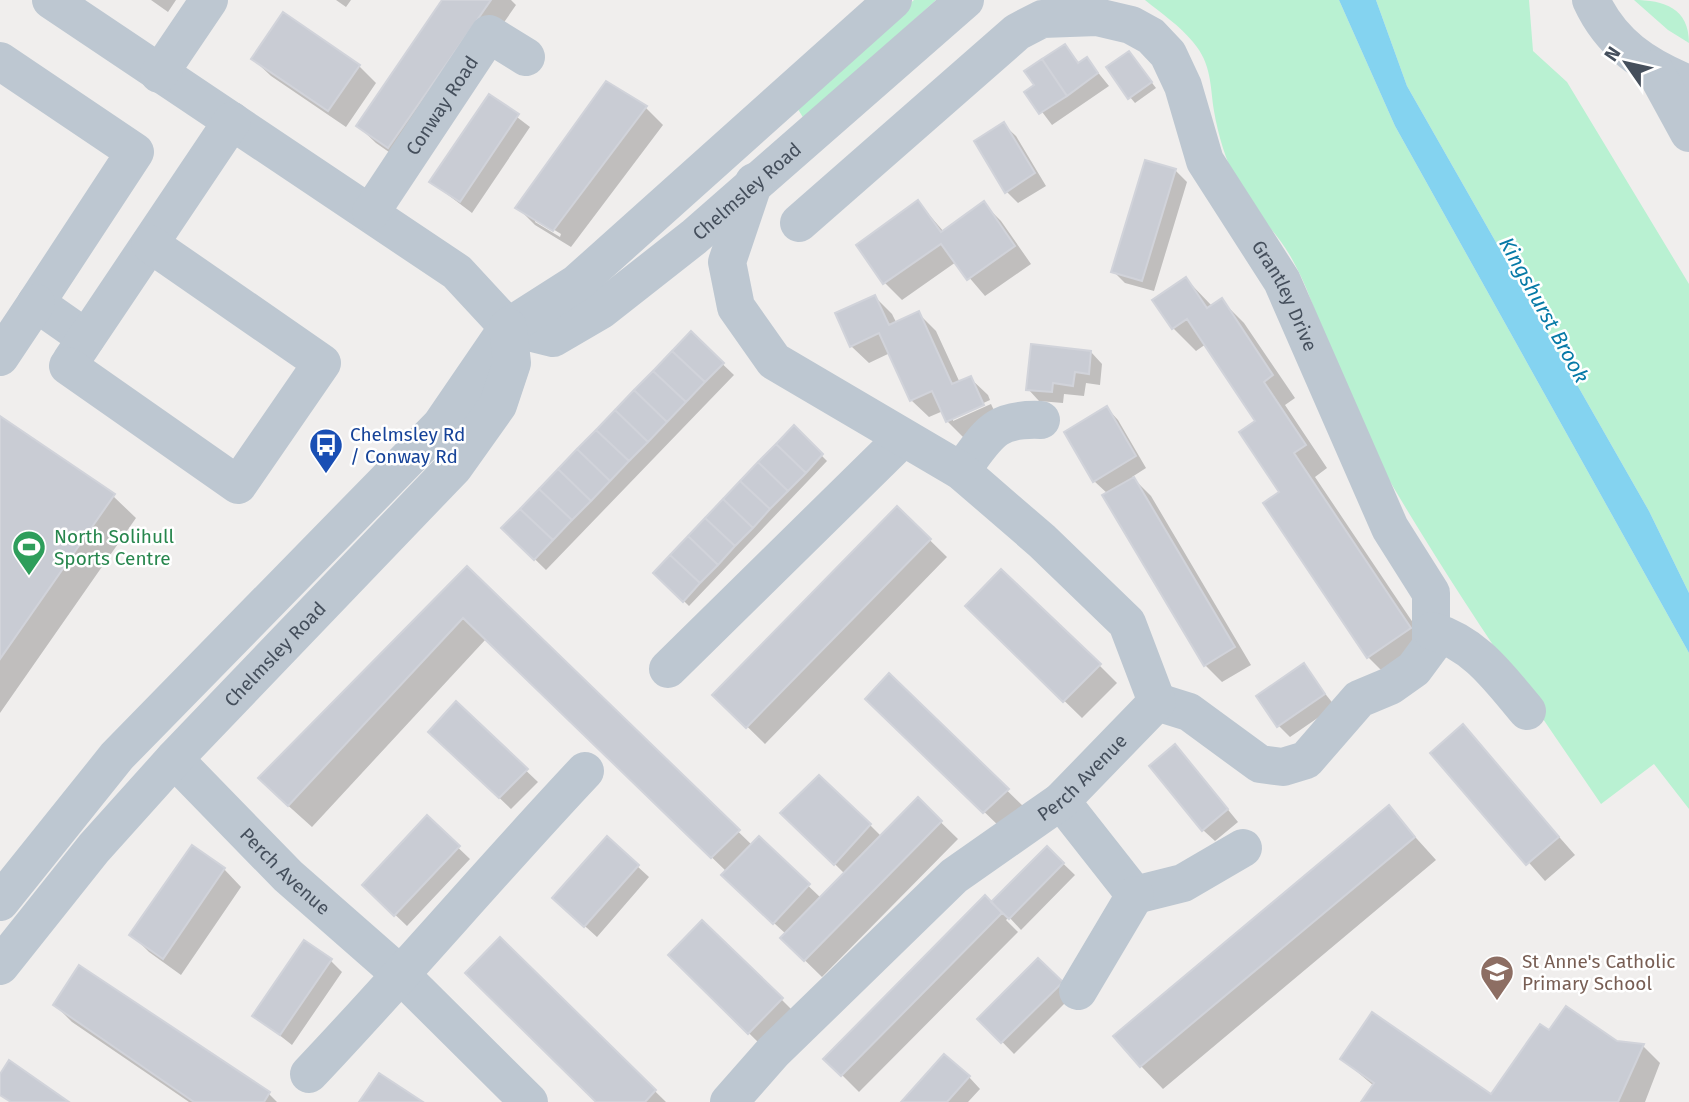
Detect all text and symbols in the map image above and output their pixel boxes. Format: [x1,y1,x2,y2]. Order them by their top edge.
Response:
north arrow [1591,28,1661,98]
text: N [1599,42,1625,65]
street label: Conway Road [401,51,483,159]
street label: Chelmsley Road [688,137,806,245]
water label: Kingshurst Brook [1493,233,1595,387]
street label: Grantley Drive [1247,236,1323,354]
place label: Chelmsley Rd / Conway Rd [350,423,465,468]
bus stop icon: Chelmsley Rd / Conway Rd [307,426,345,475]
place label: North Solihull Sports Centre [54,525,175,570]
sports icon: North Solihull Sports Centre [10,528,48,577]
street label: Chelmsley Road [219,597,330,711]
street label: Perch Avenue [1033,729,1131,826]
street label: Perch Avenue [236,823,335,919]
place label: St Anne's Catholic Primary School [1522,950,1675,995]
school or university icon: St Anne's Catholic Primary School [1478,953,1516,1002]

